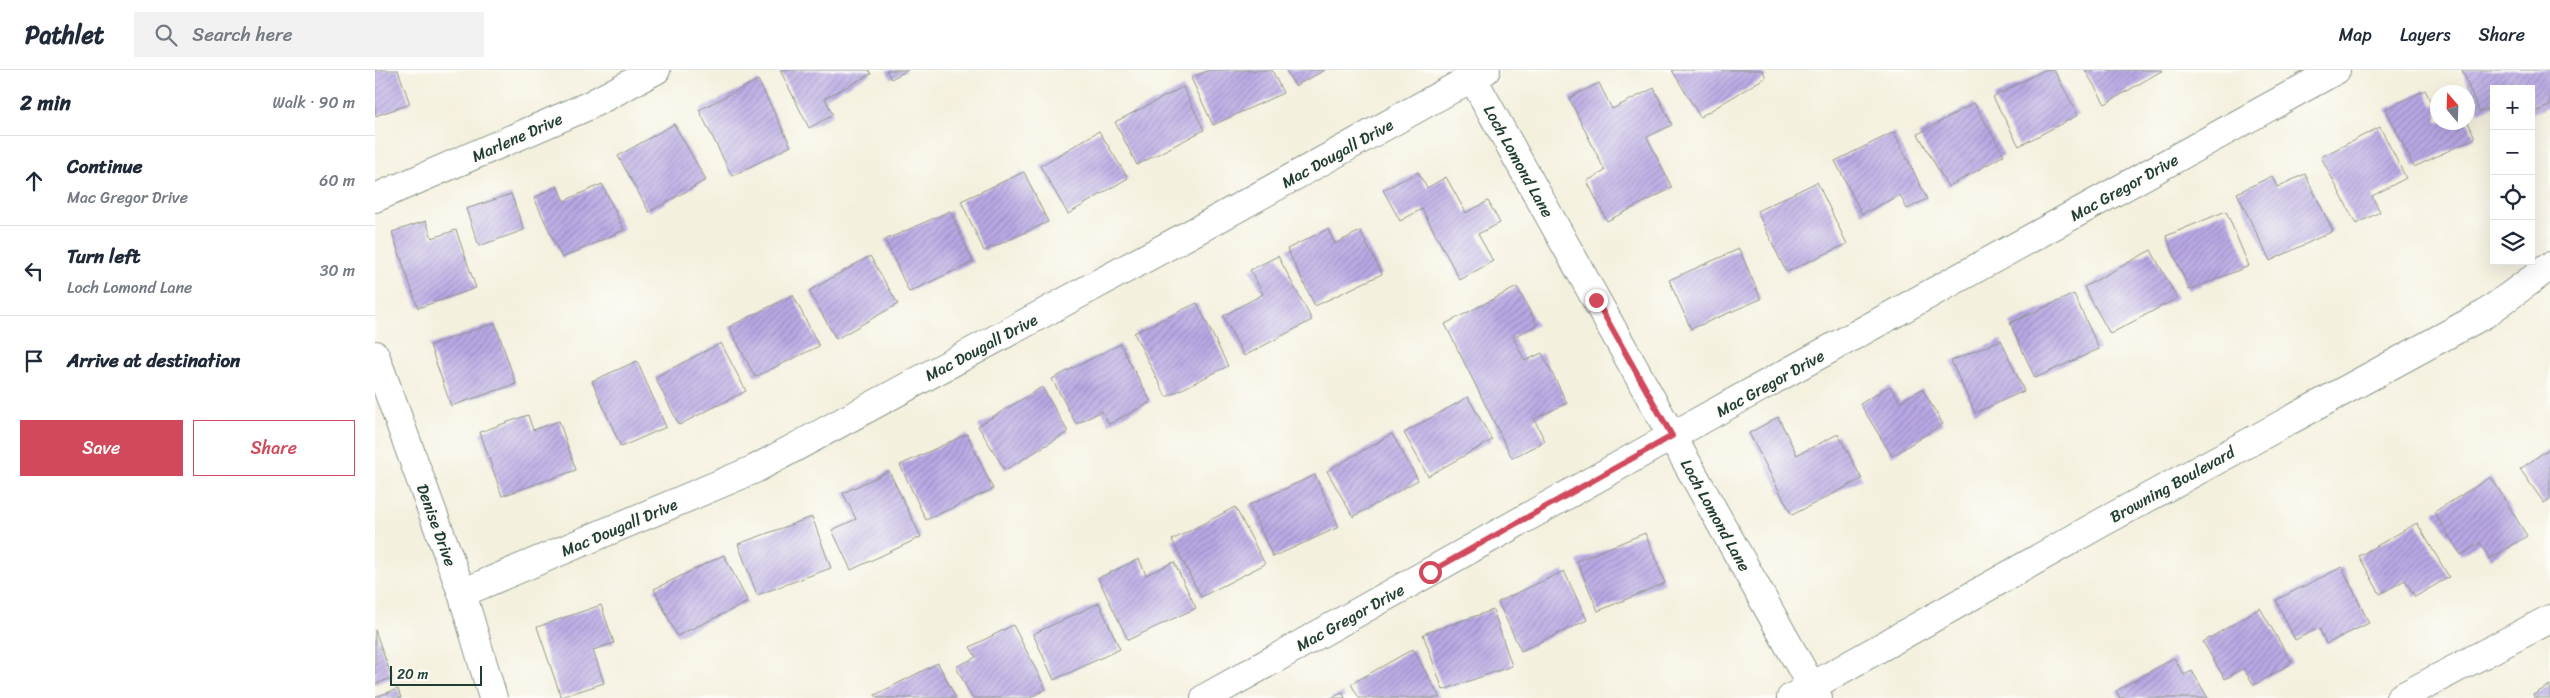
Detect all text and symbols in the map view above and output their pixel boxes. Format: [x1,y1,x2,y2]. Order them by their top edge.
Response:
search box [134,12,484,57]
text: Pathlet [25,14,104,56]
text: Search here [192,18,292,51]
text: Map [2339,19,2372,51]
text: Layers [2400,19,2451,51]
text: Share [2479,19,2525,51]
icon: search [152,21,180,49]
text: 2 min [20,84,71,122]
north arrow [2430,85,2475,130]
map controls [2490,85,2535,265]
button: + [2490,85,2535,130]
text: Walk · 90 m [273,88,355,117]
street label: Loch Lomond Lane [1475,99,1562,223]
street label: Marlene Drive [467,104,568,170]
street label: Mac Dougall Drive [1276,110,1399,196]
button: − [2490,130,2535,175]
street label: Mac Gregor Drive [2064,145,2184,229]
text: Continue [67,150,143,183]
text: 60 m [319,166,355,195]
icon: ahead [20,167,48,195]
button: locate [2490,175,2535,220]
text: Mac Gregor Drive [67,183,188,212]
button: layers [2490,220,2535,265]
text: Turn left [67,240,140,273]
text: 30 m [320,256,355,285]
icon: left [20,257,48,285]
text: Loch Lomond Lane [67,273,192,302]
route end [1585,289,1608,312]
street label: Mac Dougall Drive [919,305,1043,389]
street label: Mac Gregor Drive [1710,341,1830,425]
text: Arrive at destination [67,344,240,377]
icon: arrive [20,347,48,375]
button: Save [20,420,183,476]
button: Share [193,420,355,476]
street label: Browning Boulevard [2104,437,2242,531]
street label: Loch Lomond Lane [1672,453,1759,577]
street label: Denise Drive [408,480,465,571]
street label: Mac Dougall Drive [556,490,682,565]
route start [1419,561,1442,584]
street label: Mac Gregor Drive [1290,575,1410,659]
text: 20 m [397,662,428,687]
scale bar [390,663,483,686]

